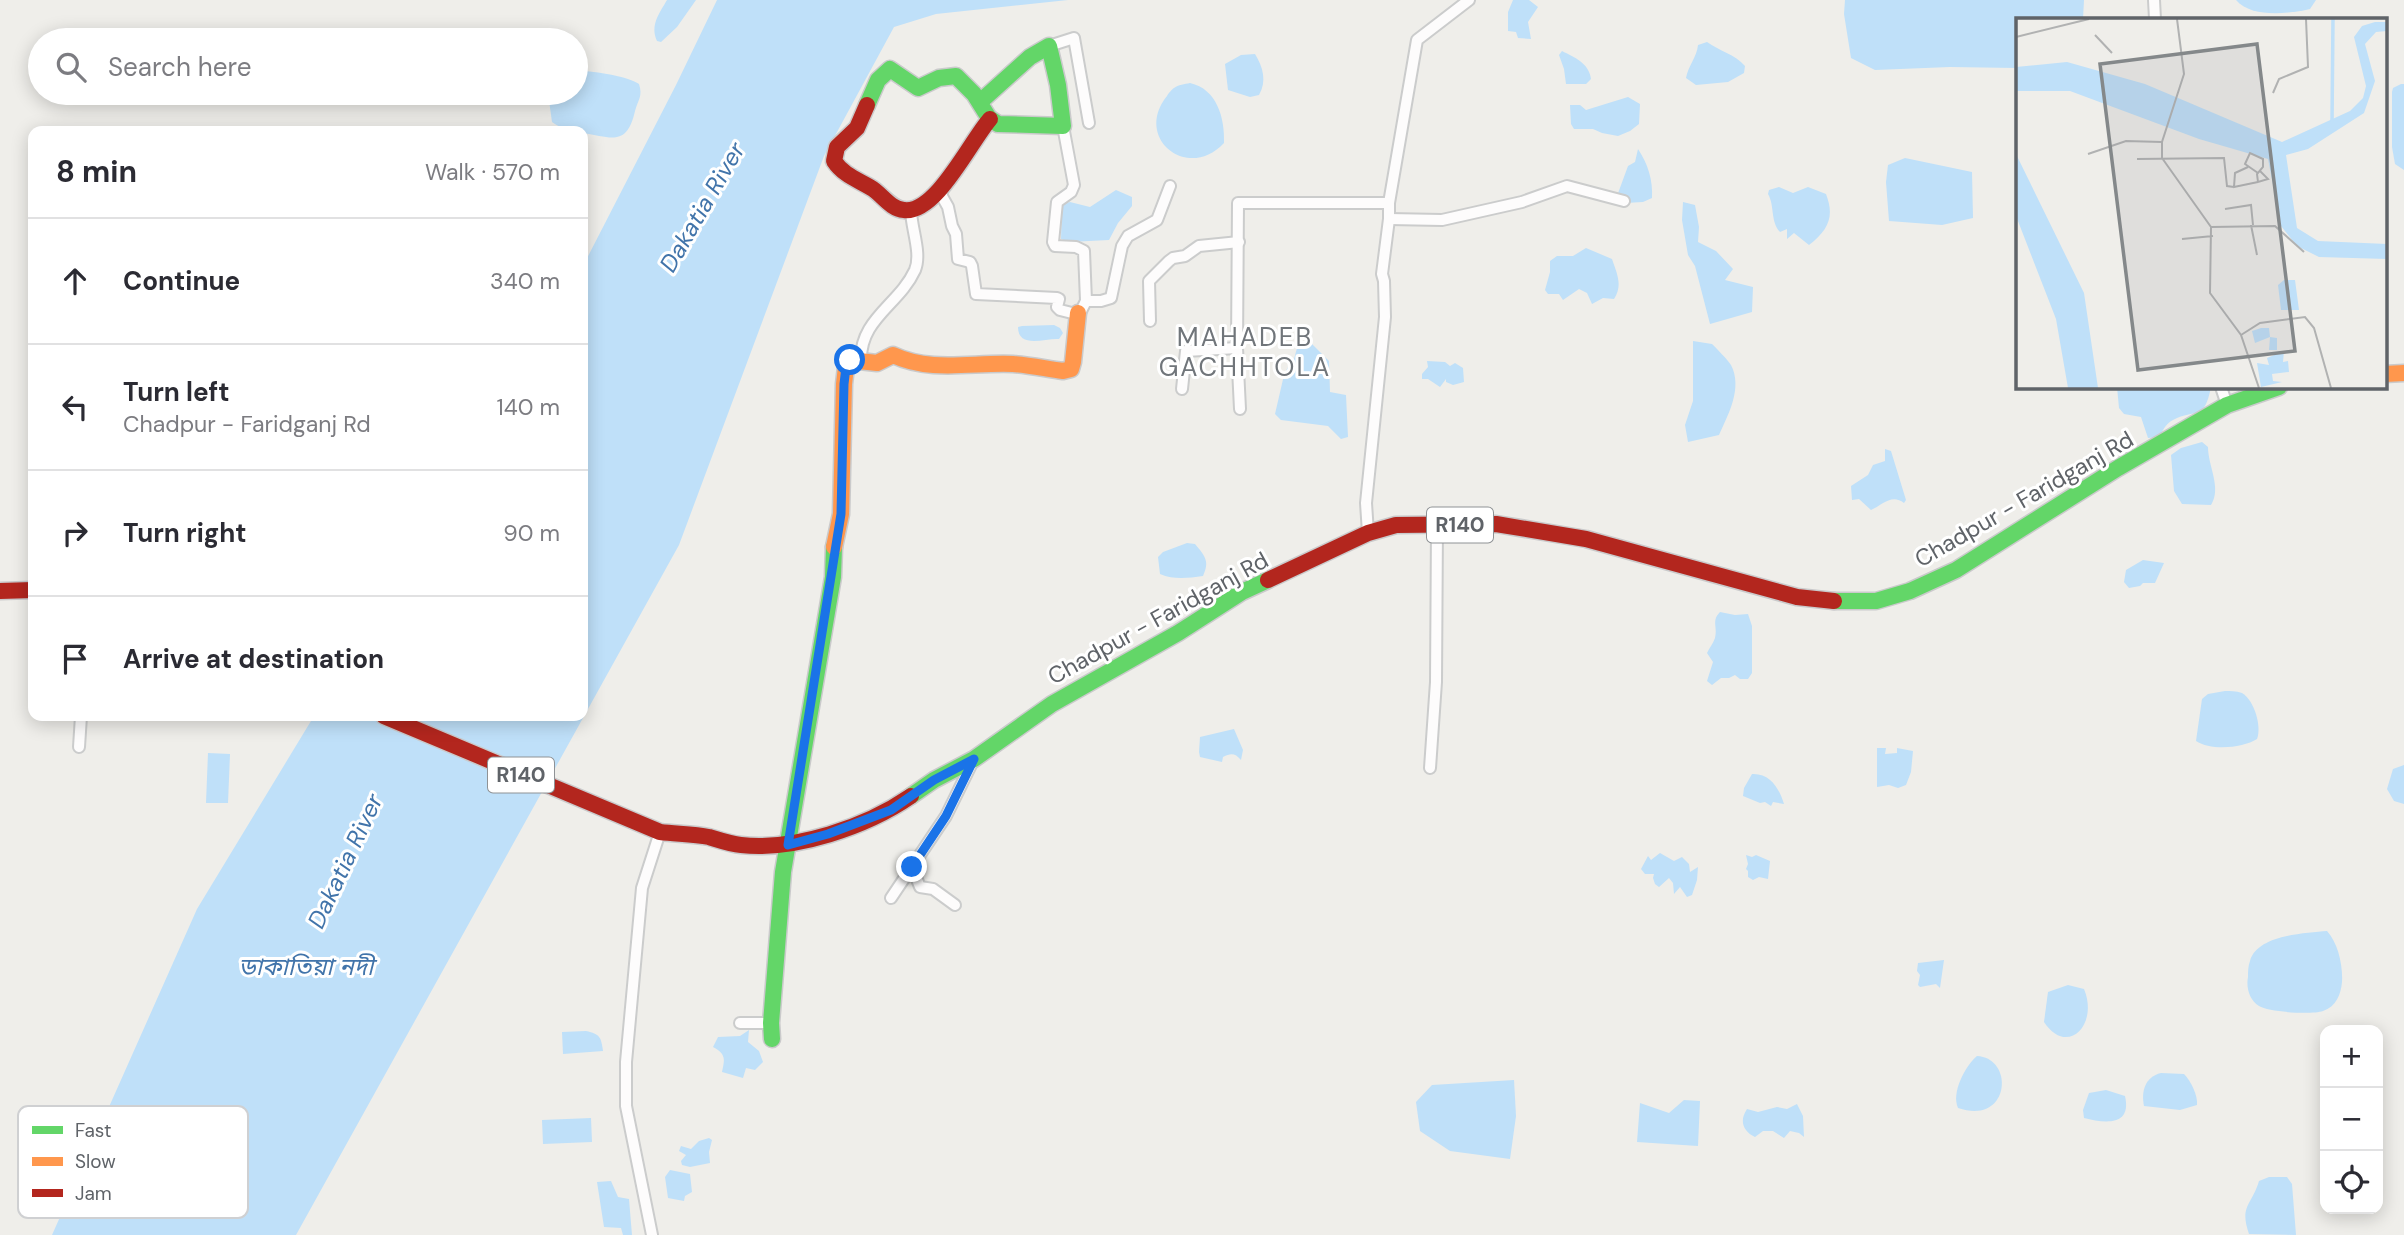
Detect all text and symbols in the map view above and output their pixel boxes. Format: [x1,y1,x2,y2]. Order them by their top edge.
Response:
inset map [2016,18,2386,388]
search box [28,28,588,105]
icon: search [52,48,90,86]
text: Search here [108,50,251,84]
water label: Dakatia River [652,135,752,278]
text: 8 min [56,152,137,191]
text: Walk · 570 m [425,157,560,187]
icon: ahead [56,262,94,300]
text: Continue [123,264,240,298]
text: 340 m [490,266,560,296]
district label: MAHADEB GACHHTOLA [1159,320,1331,384]
route start [834,344,865,375]
text: Turn left [123,375,230,409]
icon: left [56,388,94,426]
text: 140 m [497,392,560,422]
text: Chadpur - Faridganj Rd [123,409,371,439]
street label: Chadpur - Faridganj Rd [1909,424,2139,574]
road number: R140 [1427,508,1493,542]
icon: right [56,514,94,552]
text: Turn right [123,516,247,550]
text: 90 m [503,518,560,548]
street label: Chadpur - Faridganj Rd [1042,545,1274,691]
icon: arrive [56,640,94,678]
text: Arrive at destination [123,642,384,676]
road number: R140 [488,758,554,792]
water label: Dakatia River [300,788,390,933]
route end [896,851,927,882]
water label: ডাকাতিয়া নদী [239,951,378,982]
map controls [2320,1025,2383,1214]
button: + [2320,1025,2383,1088]
button: − [2320,1088,2383,1151]
legend [18,1106,248,1218]
text: Fast [75,1118,111,1143]
text: Slow [75,1149,116,1174]
button: locate [2320,1151,2383,1214]
text: Jam [75,1181,112,1206]

